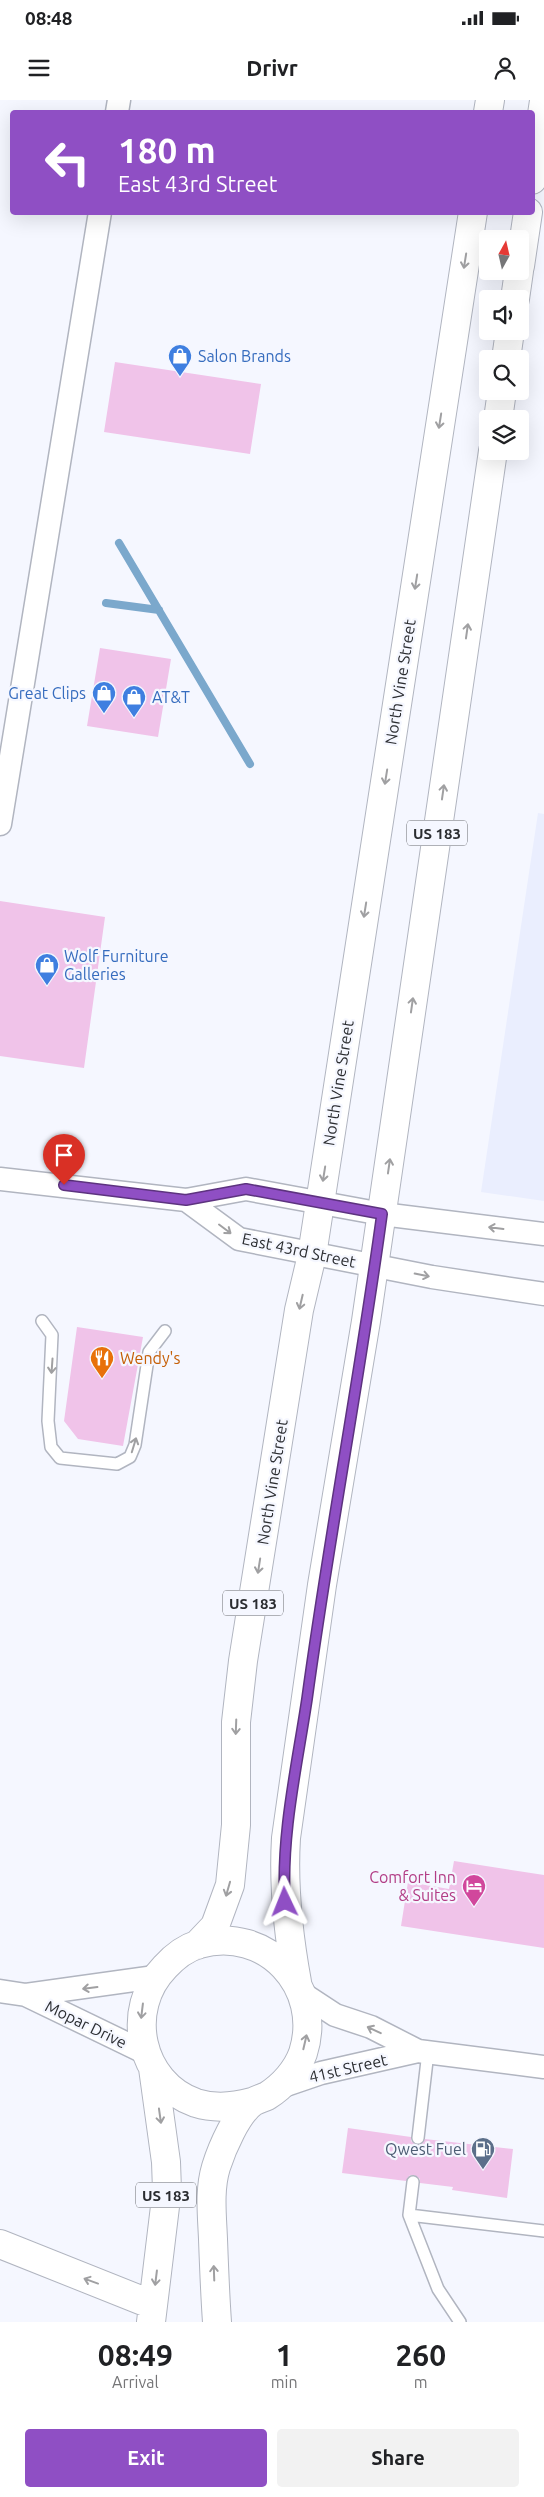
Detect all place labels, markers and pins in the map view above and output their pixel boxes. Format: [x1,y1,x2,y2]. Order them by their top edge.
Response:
shop icon: Salon Brands [167,343,193,377]
place label: Salon Brands [198,347,291,365]
shop icon: Great Clips [91,680,117,714]
place label: Great Clips [8,684,86,702]
shop icon: AT&T [121,684,147,718]
place label: AT&T [152,688,190,706]
place label: Wolf Furniture Galleries [64,947,169,983]
shop icon: Wolf Furniture Galleries [34,952,60,986]
pin [43,1134,85,1185]
restaurant icon: Wendy's [89,1345,115,1379]
place label: Wendy's [120,1349,180,1367]
place label: Comfort Inn & Suites [369,1868,456,1904]
hotel icon: Comfort Inn & Suites [461,1873,487,1907]
fuel station icon: Qwest Fuel [470,2136,496,2170]
place label: Qwest Fuel [385,2140,466,2158]

